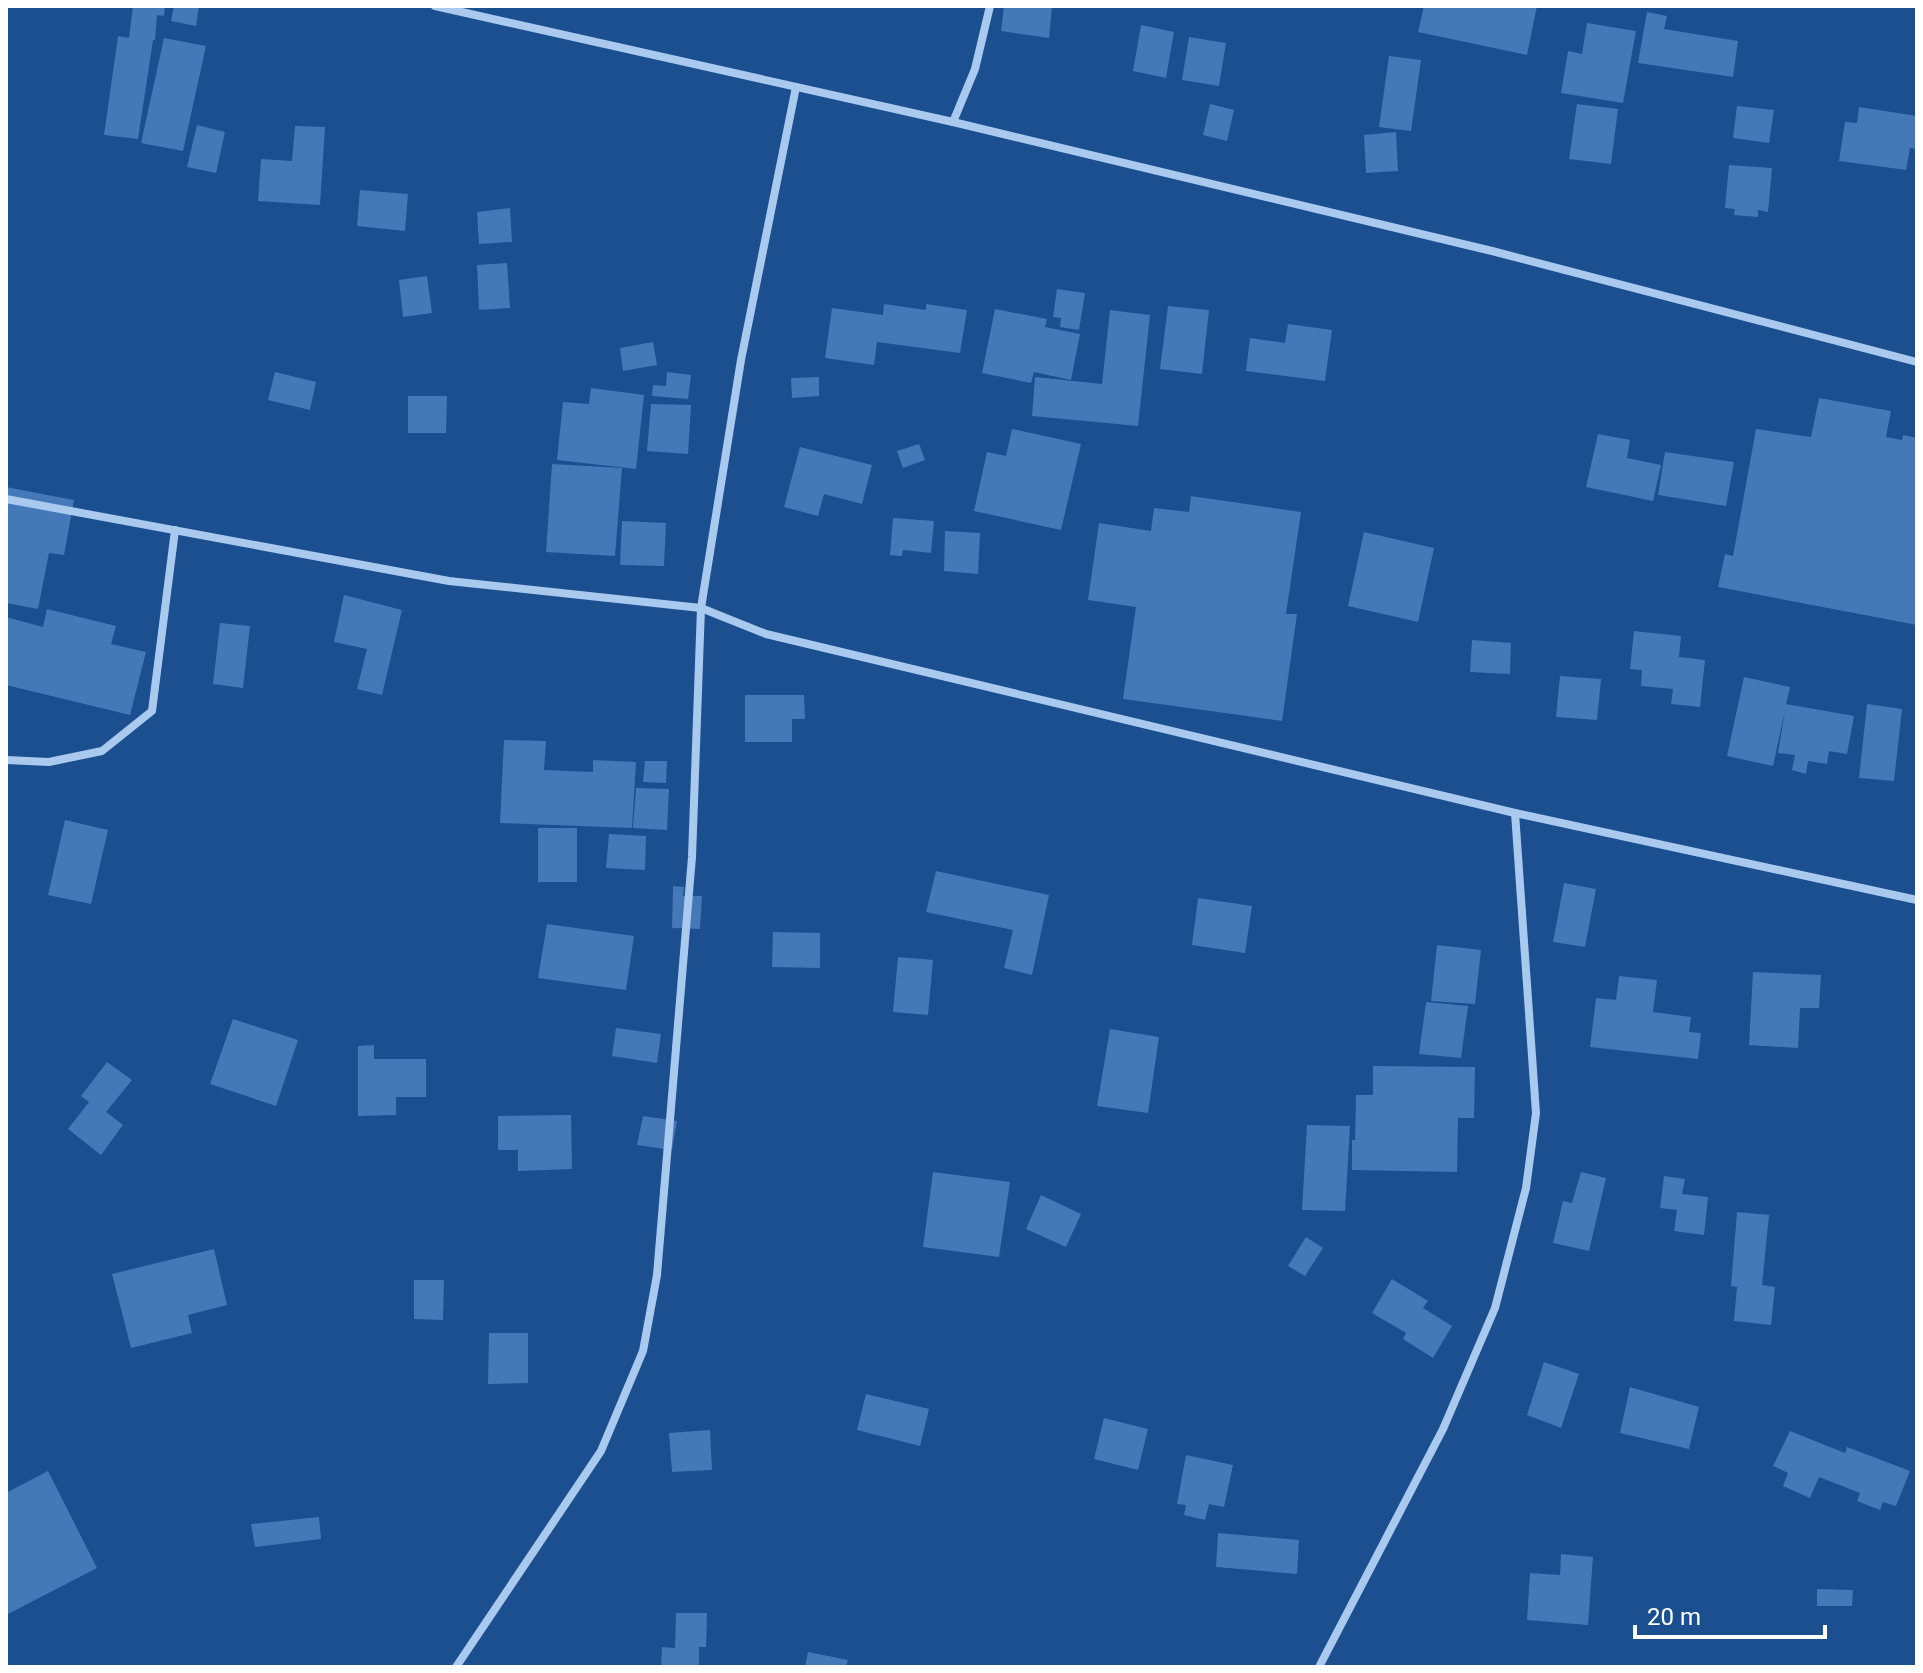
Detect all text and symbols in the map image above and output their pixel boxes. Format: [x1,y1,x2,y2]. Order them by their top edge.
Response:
scale bar [1635,1589,1825,1639]
text: 20 m [1647,1603,1701,1631]

